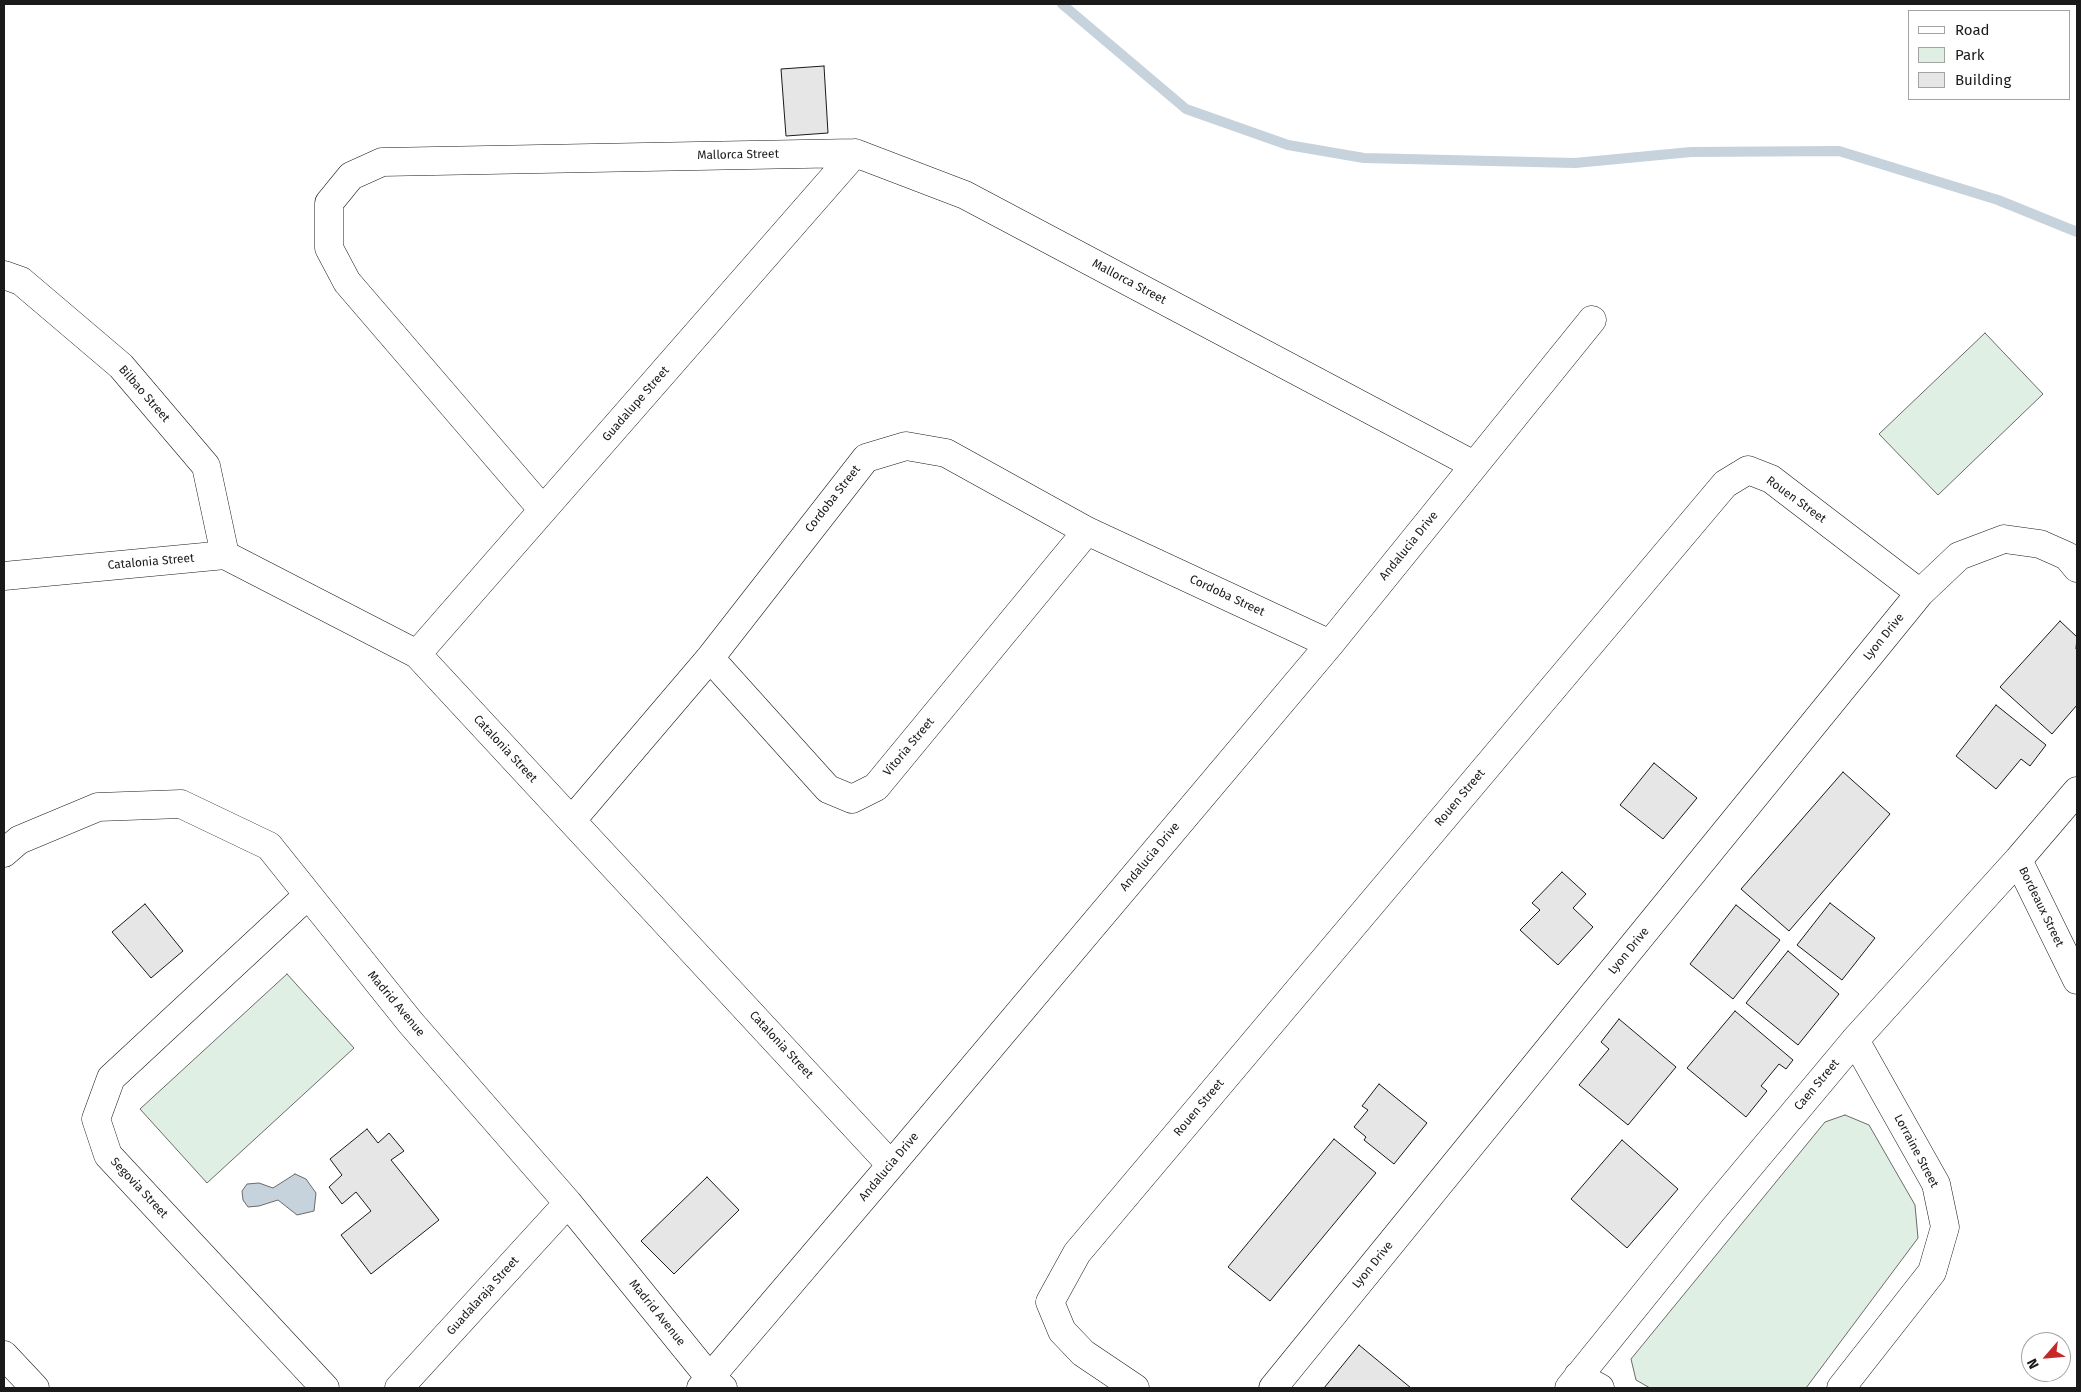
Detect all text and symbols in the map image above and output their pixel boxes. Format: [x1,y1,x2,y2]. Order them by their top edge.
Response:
legend [1908,10,2071,100]
text: Road [1955,21,1990,39]
text: Park [1955,46,1985,64]
text: Building [1955,71,2011,89]
street label: Mallorca Street [697,147,779,163]
street label: Mallorca Street [1089,256,1169,308]
street label: Bilbao Street [115,363,173,425]
street label: Guadalupe Street [600,364,672,444]
street label: Cordoba Street [802,463,864,535]
street label: Rouen Street [1763,473,1829,527]
street label: Andalucia Drive [1377,508,1441,584]
street label: Catalonia Street [107,551,195,573]
street label: Cordoba Street [1187,572,1267,620]
street label: Lyon Drive [1861,611,1907,663]
street label: Catalonia Street [470,712,540,786]
street label: Vitoria Street [881,715,937,779]
street label: Rouen Street [1432,766,1488,830]
street label: Andalucia Drive [1117,820,1183,894]
street label: Bordeaux Street [2015,865,2067,949]
street label: Lyon Drive [1606,925,1652,977]
street label: Madrid Avenue [364,968,428,1040]
street label: Catalonia Street [746,1008,816,1082]
street label: Caen Street [1791,1056,1843,1114]
street label: Rouen Street [1171,1076,1227,1140]
street label: Lorraine Street [1891,1112,1941,1190]
street label: Andalucia Drive [856,1130,922,1204]
street label: Segovia Street [107,1155,171,1221]
street label: Lyon Drive [1350,1239,1396,1291]
street label: Guadalaraja Street [444,1254,522,1338]
street label: Madrid Avenue [626,1277,688,1349]
north arrow [2021,1332,2071,1382]
text: N [2023,1356,2043,1372]

